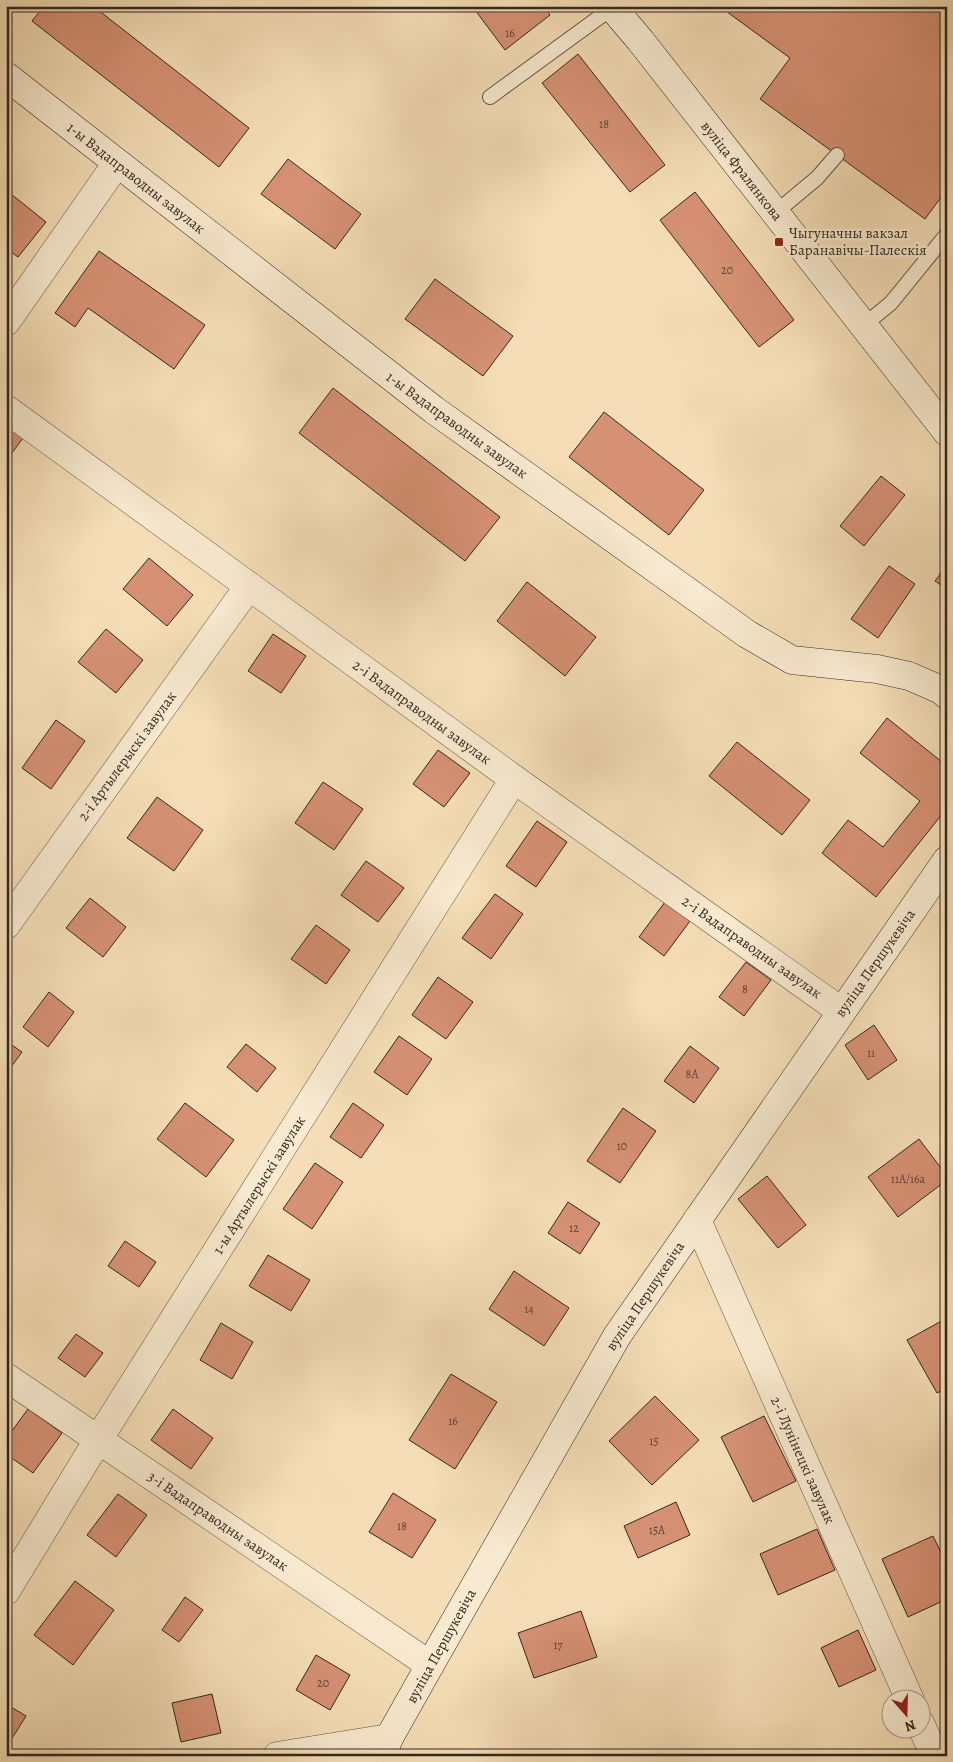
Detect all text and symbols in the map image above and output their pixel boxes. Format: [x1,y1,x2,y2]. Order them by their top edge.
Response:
house number: 16 [505,25,515,41]
house number: 18 [599,116,609,132]
street label: вуліца Фралянкова [697,117,787,225]
street label: 1-ы Вадаправодны завулак [63,118,209,238]
place label: Чыгуначны вакзал Баранавічы-Палескія [789,223,926,260]
marker: Чыгуначны вакзал Баранавічы-Палескія [773,236,785,248]
house number: 20 [721,262,733,278]
street label: 1-ы Вадаправодны завулак [382,367,532,483]
street label: 2-і Вадаправодны завулак [349,655,495,769]
street label: 2-і Артылерыскі завулак [73,687,181,825]
street label: 2-і Вадаправодны завулак [678,891,826,1003]
street label: вуліца Першукевіча [830,905,920,1021]
house number: 8 [742,981,748,997]
house number: 11 [867,1045,875,1061]
house number: 8А [686,1066,699,1082]
street label: 1-ы Артылерыскі завулак [208,1112,310,1258]
house number: 10 [617,1138,627,1154]
house number: 11А/16а [891,1171,926,1187]
house number: 12 [569,1220,579,1236]
street label: вуліца Першукевіча [601,1237,689,1355]
house number: 14 [524,1301,534,1317]
street label: 2-і Лунінецкі завулак [766,1393,840,1527]
house number: 16 [448,1413,458,1429]
house number: 15 [649,1433,659,1449]
street label: 3-і Вадаправодны завулак [144,1466,293,1576]
house number: 18 [397,1518,407,1534]
house number: 15А [649,1522,666,1538]
street label: вуліца Першукевіча [401,1585,481,1707]
house number: 17 [553,1637,564,1653]
house number: 20 [317,1675,329,1691]
north arrow [880,1690,930,1740]
text: N [902,1715,918,1736]

